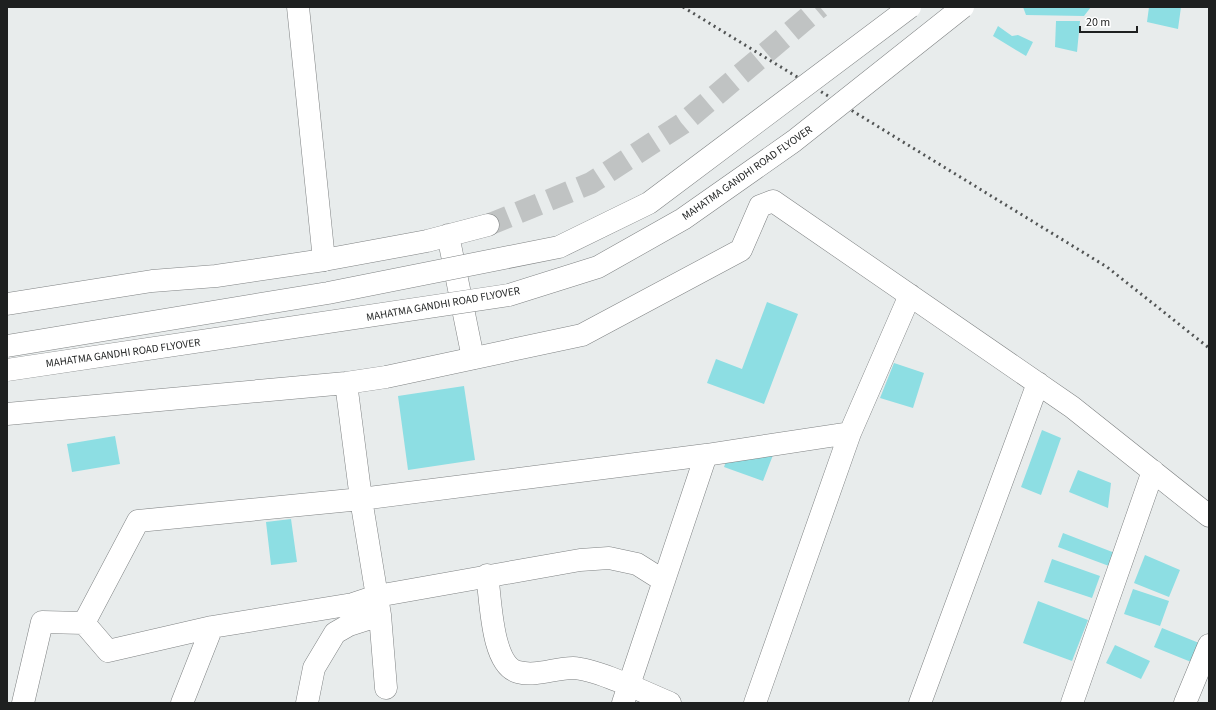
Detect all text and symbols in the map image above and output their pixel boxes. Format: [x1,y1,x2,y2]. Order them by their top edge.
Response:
scale bar [1080,8,1137,34]
text: 20 m [1086,14,1110,31]
street label: MAHATMA GANDHI ROAD FLYOVER [679,122,815,224]
street label: MAHATMA GANDHI ROAD FLYOVER [365,283,521,325]
street label: MAHATMA GANDHI ROAD FLYOVER [45,335,201,371]

